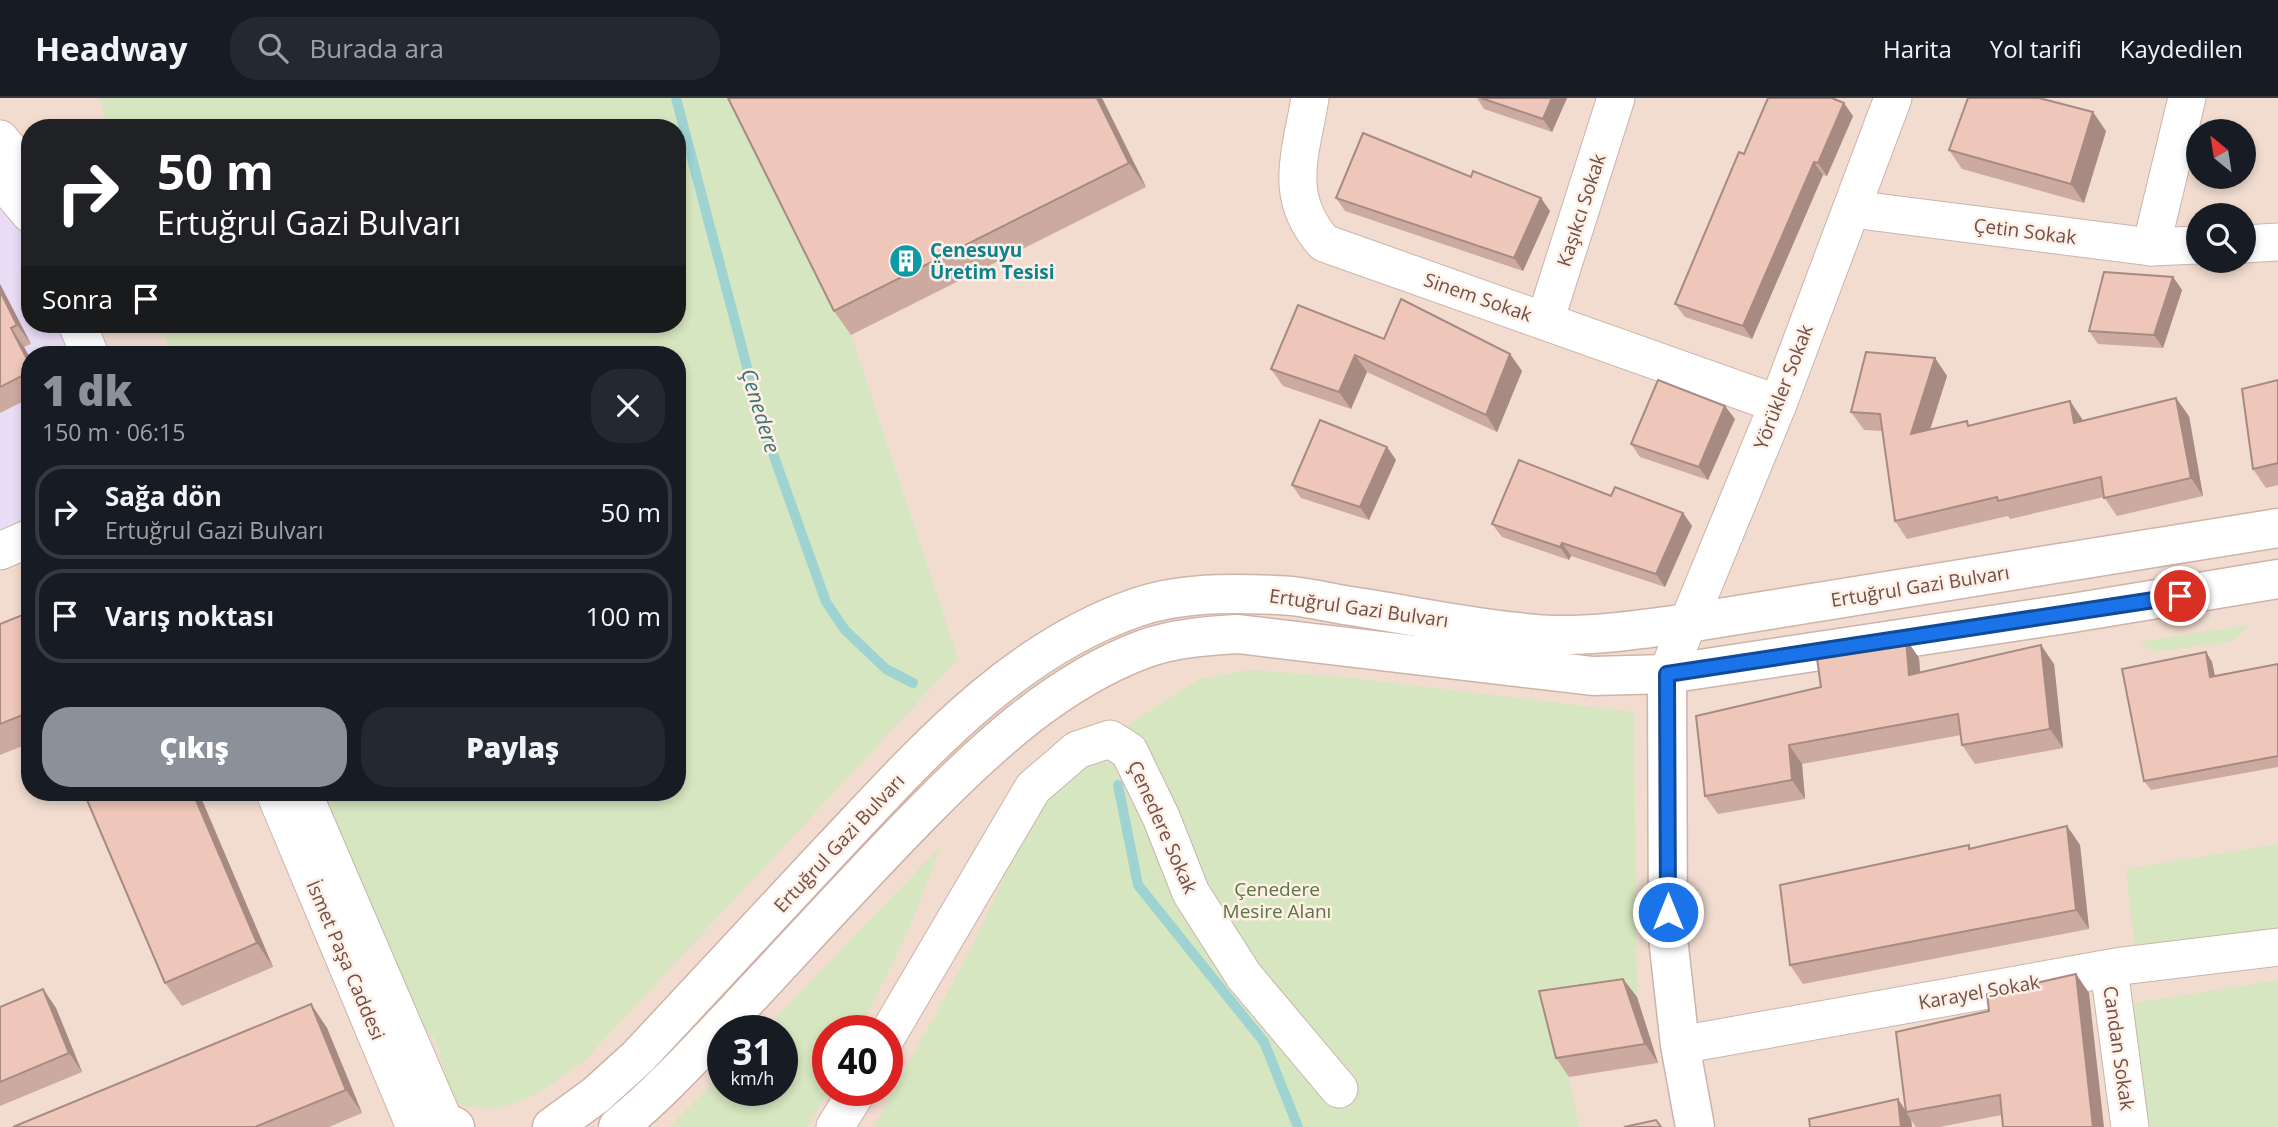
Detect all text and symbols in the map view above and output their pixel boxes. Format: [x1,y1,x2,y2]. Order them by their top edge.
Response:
search box [230,17,720,80]
text: Headway [35,26,188,71]
icon: search [254,29,292,67]
text: Burada ara [310,30,444,66]
text: Harita [1883,32,1952,65]
text: Yol tarifi [1990,32,2082,65]
text: Kaydedilen [2120,32,2243,65]
north arrow [2186,119,2256,189]
map controls [2186,119,2256,273]
text: 50 m [157,138,274,204]
icon: right [42,147,133,238]
street label: Kaşıkcı Sokak [1551,150,1611,270]
text: Ertuğrul Gazi Bulvarı [157,201,461,244]
button: search [2186,203,2256,273]
street label: Çetin Sokak [1972,212,2078,250]
place label: Çenesuyu Üretim Tesisi [930,237,1055,285]
building icon: Çenesuyu Üretim Tesisi [887,242,925,280]
street label: Sinem Sokak [1421,266,1535,328]
icon: arrive [127,280,165,318]
text: Sonra [42,281,113,317]
street label: Yörükler Sokak [1747,321,1819,453]
text: 1 dk [42,361,132,418]
water label: Çenedere [735,365,787,456]
button: close [591,369,665,443]
text: 150 m · 06:15 [42,416,185,448]
text: Sağa dön [105,478,222,514]
icon: right [46,493,84,531]
text: 50 m [600,494,661,530]
text: Ertuğrul Gazi Bulvarı [105,514,324,546]
street label: Ertuğrul Gazi Bulvarı [1829,559,2011,613]
pin [2150,566,2210,626]
icon: arrive [2161,577,2199,615]
street label: Ertuğrul Gazi Bulvarı [1268,583,1450,633]
icon: arrive [46,597,84,635]
text: Varış noktası [105,598,274,634]
text: 100 m [586,598,661,634]
button: Çıkış [42,707,347,787]
button: Paylaş [361,707,665,787]
street label: Çenedere Sokak [1122,756,1204,898]
street label: Ertuğrul Gazi Bulvarı [768,768,910,918]
position arrow [1631,875,1705,949]
street label: İsmet Paşa Caddesi [301,876,391,1044]
park label: Çenedere Mesire Alanı [1223,876,1331,924]
street label: Karayel Sokak [1916,969,2042,1015]
street label: Candan Sokak [2097,984,2141,1112]
speed limit sign: 40 [812,1015,903,1106]
text: 31 [732,1028,773,1075]
text: km/h [731,1066,774,1090]

